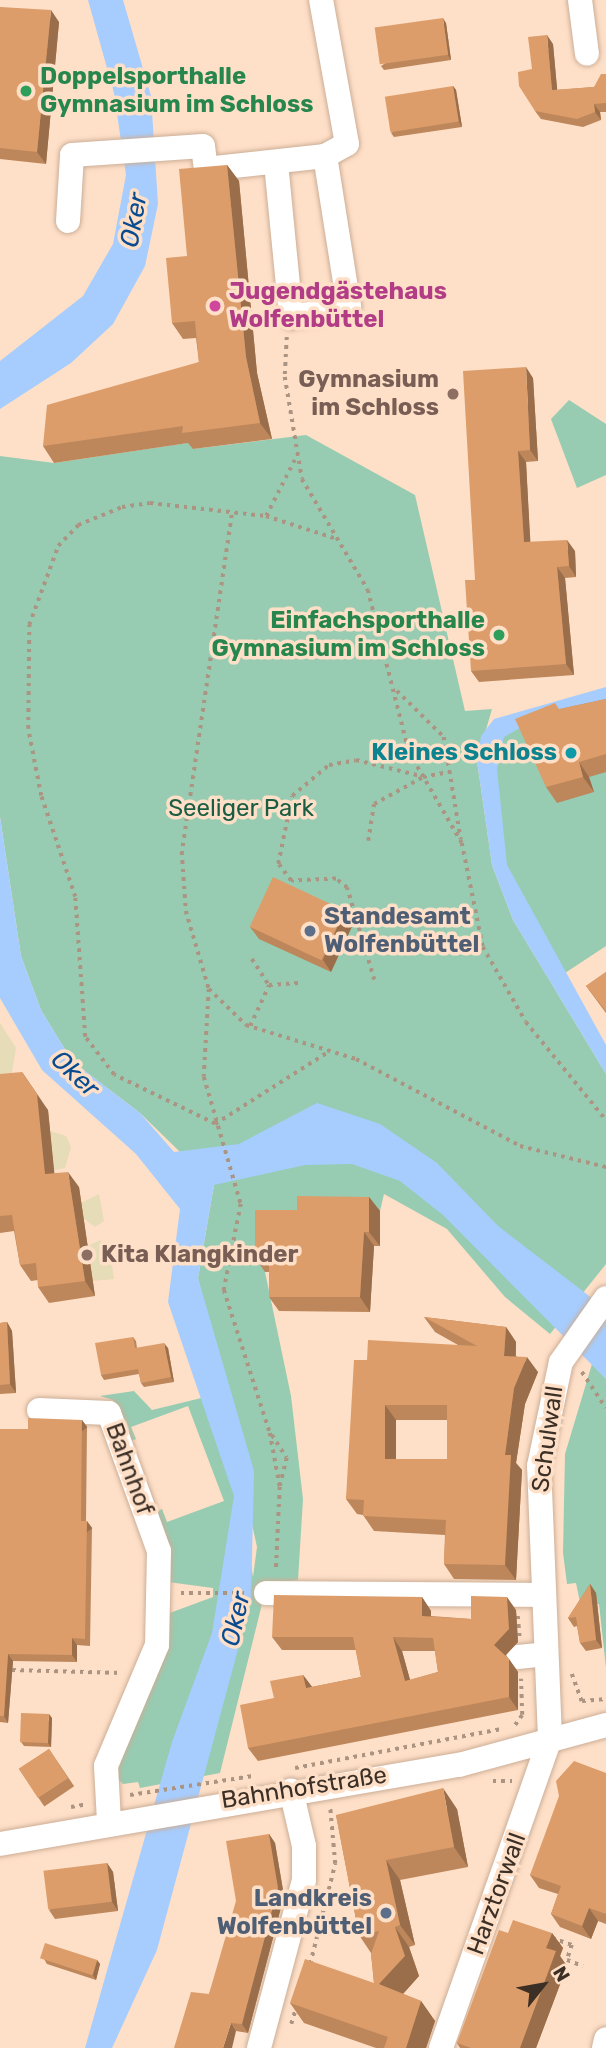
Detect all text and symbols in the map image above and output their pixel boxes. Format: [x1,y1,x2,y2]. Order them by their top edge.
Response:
place label: Doppelsporthalle Gymnasium im Schloss [40,63,314,119]
marker: Doppelsporthalle Gymnasium im Schloss [18,83,34,99]
water label: Oker [114,190,154,250]
place label: Jugendgästehaus Wolfenbüttel [229,278,447,334]
marker: Jugendgästehaus Wolfenbüttel [207,298,223,314]
place label: Gymnasium im Schloss [298,366,439,422]
marker: Gymnasium im Schloss [445,386,461,402]
place label: Einfachsporthalle Gymnasium im Schloss [211,607,485,663]
marker: Einfachsporthalle Gymnasium im Schloss [491,627,507,643]
place label: Kleines Schloss [371,739,557,767]
marker: Kleines Schloss [563,745,579,761]
park label: Seeliger Park [168,795,314,823]
place label: Standesamt Wolfenbüttel [324,903,479,959]
marker: Standesamt Wolfenbüttel [302,923,318,939]
water label: Oker [44,1044,106,1104]
place label: Kita Klangkinder [101,1241,298,1269]
marker: Kita Klangkinder [79,1247,95,1263]
street label: Schulwall [526,1384,570,1494]
street label: Bahnhof [99,1419,159,1519]
water label: Oker [215,1589,257,1649]
street label: Bahnhofstraße [219,1761,389,1815]
street label: Harztorwall [462,1829,532,1959]
place label: Landkreis Wolfenbüttel [217,1885,372,1941]
marker: Landkreis Wolfenbüttel [378,1905,394,1921]
north arrow [508,1950,578,2020]
text: N [548,1962,575,1986]

